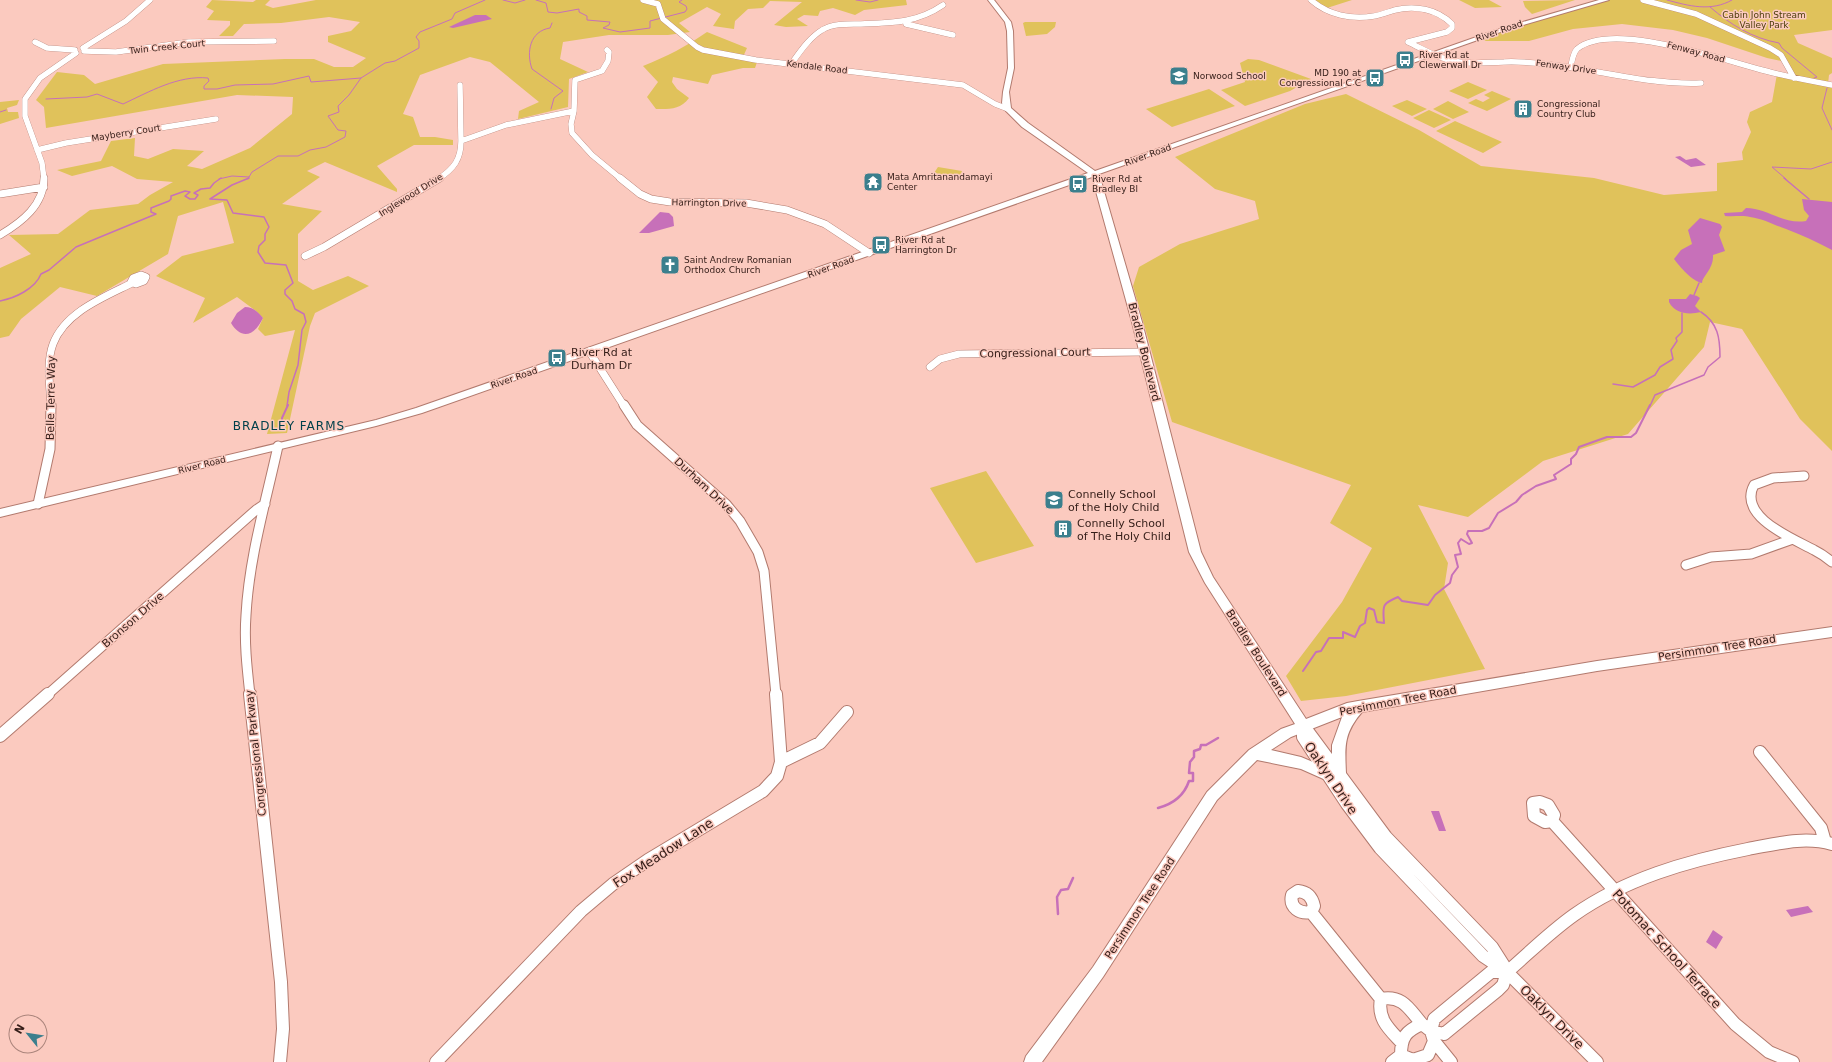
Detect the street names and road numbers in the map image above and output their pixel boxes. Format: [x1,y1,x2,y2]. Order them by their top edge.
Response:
street label: River Road [1474,18,1524,44]
street label: Twin Creek Court [128,38,206,56]
street label: Fenway Road [1666,39,1726,65]
street label: Kendale Road [786,58,848,76]
street label: Fenway Drive [1535,58,1597,76]
street label: Mayberry Court [91,123,162,143]
street label: River Road [1123,142,1173,168]
street label: Inglewood Drive [377,171,445,219]
street label: Harrington Drive [671,197,747,209]
street label: River Road [806,254,856,280]
street label: Bradley Boulevard [1125,301,1163,403]
street label: Congressional Court [979,346,1091,360]
street label: Belle Terre Way [44,355,58,440]
street label: River Road [489,365,539,391]
street label: River Road [177,454,227,476]
street label: Durham Drive [671,455,737,517]
street label: Bronson Drive [99,589,167,650]
street label: Bradley Boulevard [1223,607,1289,699]
street label: Persimmon Tree Road [1657,632,1777,664]
street label: Persimmon Tree Road [1338,683,1458,719]
street label: Congressional Parkway [243,689,269,817]
street label: Oaklyn Drive [1301,739,1361,817]
street label: Fox Meadow Lane [610,815,716,891]
street label: Persimmon Tree Road [1102,855,1178,961]
street label: Potomac School Terrace [1610,886,1724,1012]
street label: Oaklyn Drive [1517,982,1587,1052]

